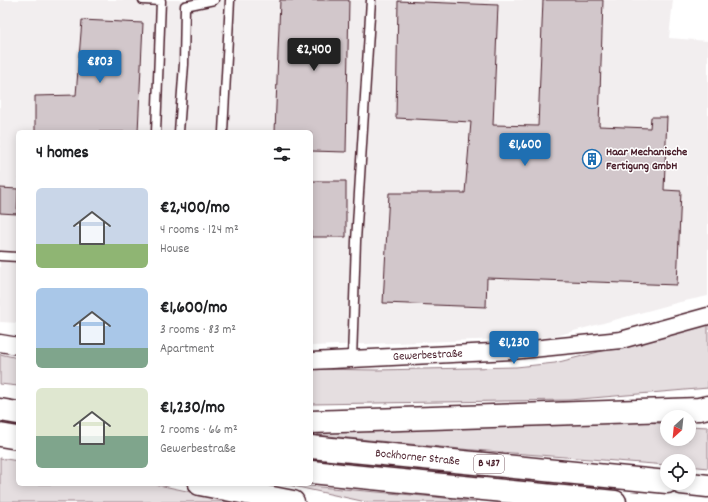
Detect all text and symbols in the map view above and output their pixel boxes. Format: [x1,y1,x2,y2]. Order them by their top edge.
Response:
pin: €2,400 [281,38,347,72]
text: €2,400 [297,41,331,60]
pin: €803 [76,50,124,84]
text: €803 [87,53,113,72]
pin: €1,600 [492,133,558,167]
text: €1,600 [508,136,542,155]
text: 4 homes [36,142,89,166]
icon: filters [271,143,293,165]
place label: Haar Mechanische Fertigung GmbH [606,144,688,175]
building icon: Haar Mechanische Fertigung GmbH [581,148,603,170]
text: €2,400/mo [160,197,230,221]
icon: home [68,204,116,252]
text: 4 rooms · 124 m² [160,221,239,240]
text: House [160,240,189,259]
text: €1,600/mo [160,297,227,321]
icon: home [68,304,116,352]
text: 3 rooms · 83 m² [160,321,236,340]
pin: €1,230 [481,331,547,365]
text: €1,230 [498,334,530,353]
text: Apartment [160,340,214,359]
street label: Gewerbestraße [393,345,463,365]
text: €1,230/mo [160,397,225,421]
icon: home [68,404,116,452]
north arrow [660,410,696,446]
map controls [660,410,696,490]
text: 2 rooms · 66 m² [160,421,238,440]
text: Gewerbestraße [160,440,236,459]
street label: Bockhorner Straße [374,445,461,470]
button: locate [660,454,696,490]
road number: B 437 [474,455,504,473]

